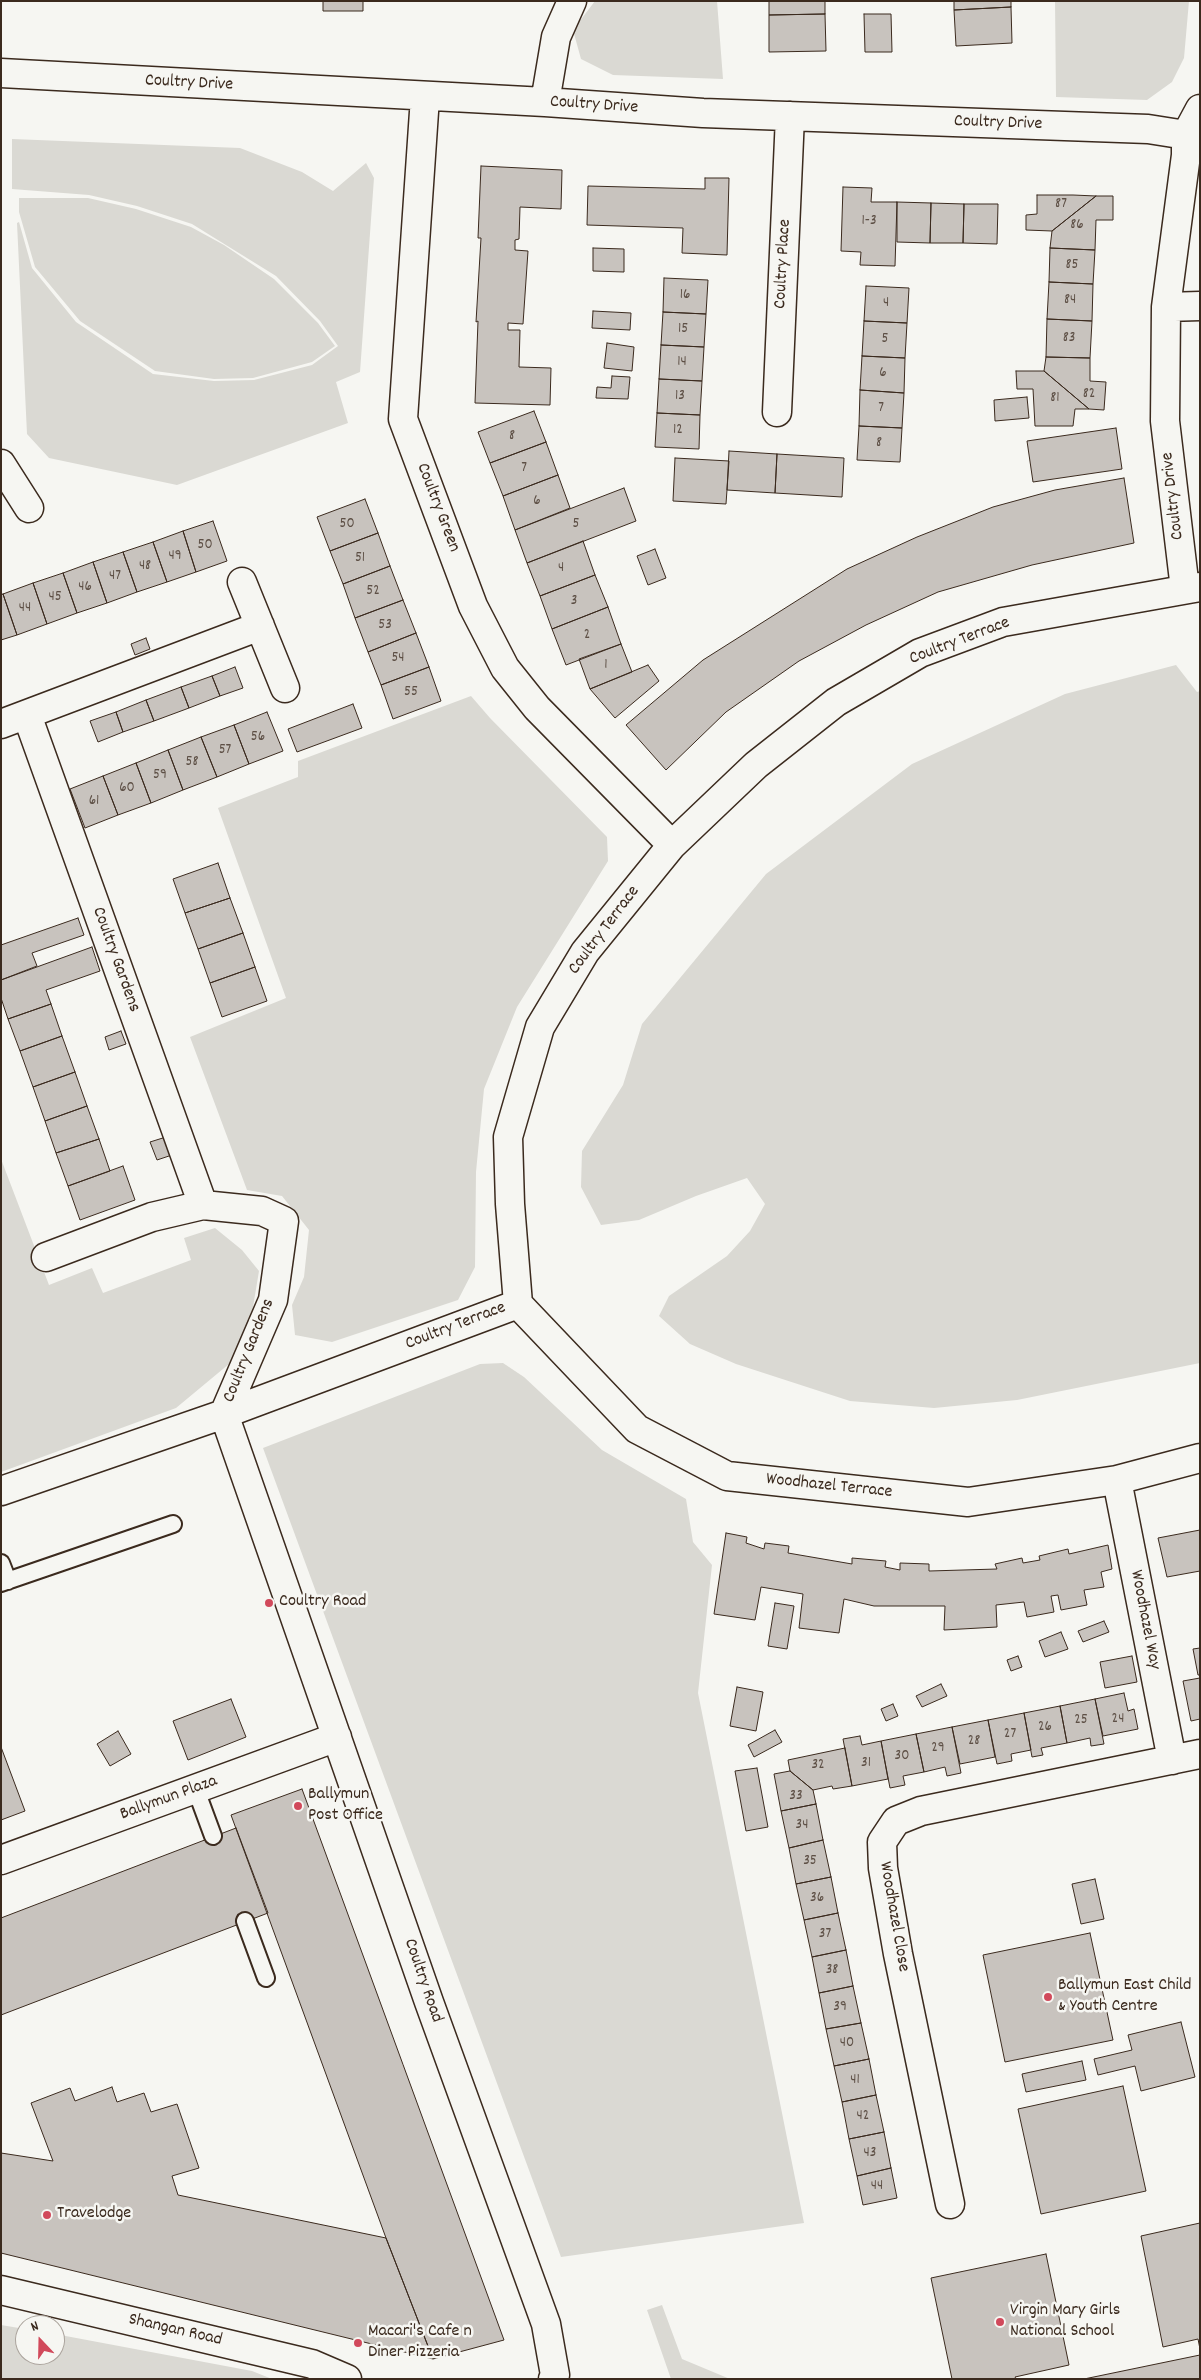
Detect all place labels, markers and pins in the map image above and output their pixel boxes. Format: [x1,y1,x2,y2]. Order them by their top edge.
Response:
place label: Coultry Road [279,1592,366,1614]
marker: Coultry Road [263,1597,275,1609]
place label: Ballymun Post Office [308,1785,383,1828]
marker: Ballymun Post Office [292,1800,304,1812]
place label: Ballymun East Child & Youth Centre [1058,1976,1192,2018]
marker: Ballymun East Child & Youth Centre [1042,1991,1054,2003]
place label: Travelodge [57,2204,131,2226]
marker: Travelodge [41,2209,53,2221]
place label: Virgin Mary Girls National School [1010,2301,1120,2344]
marker: Virgin Mary Girls National School [994,2316,1006,2328]
place label: Macari's Cafe n Diner Pizzeria [368,2322,472,2364]
marker: Macari's Cafe n Diner Pizzeria [352,2337,364,2349]

